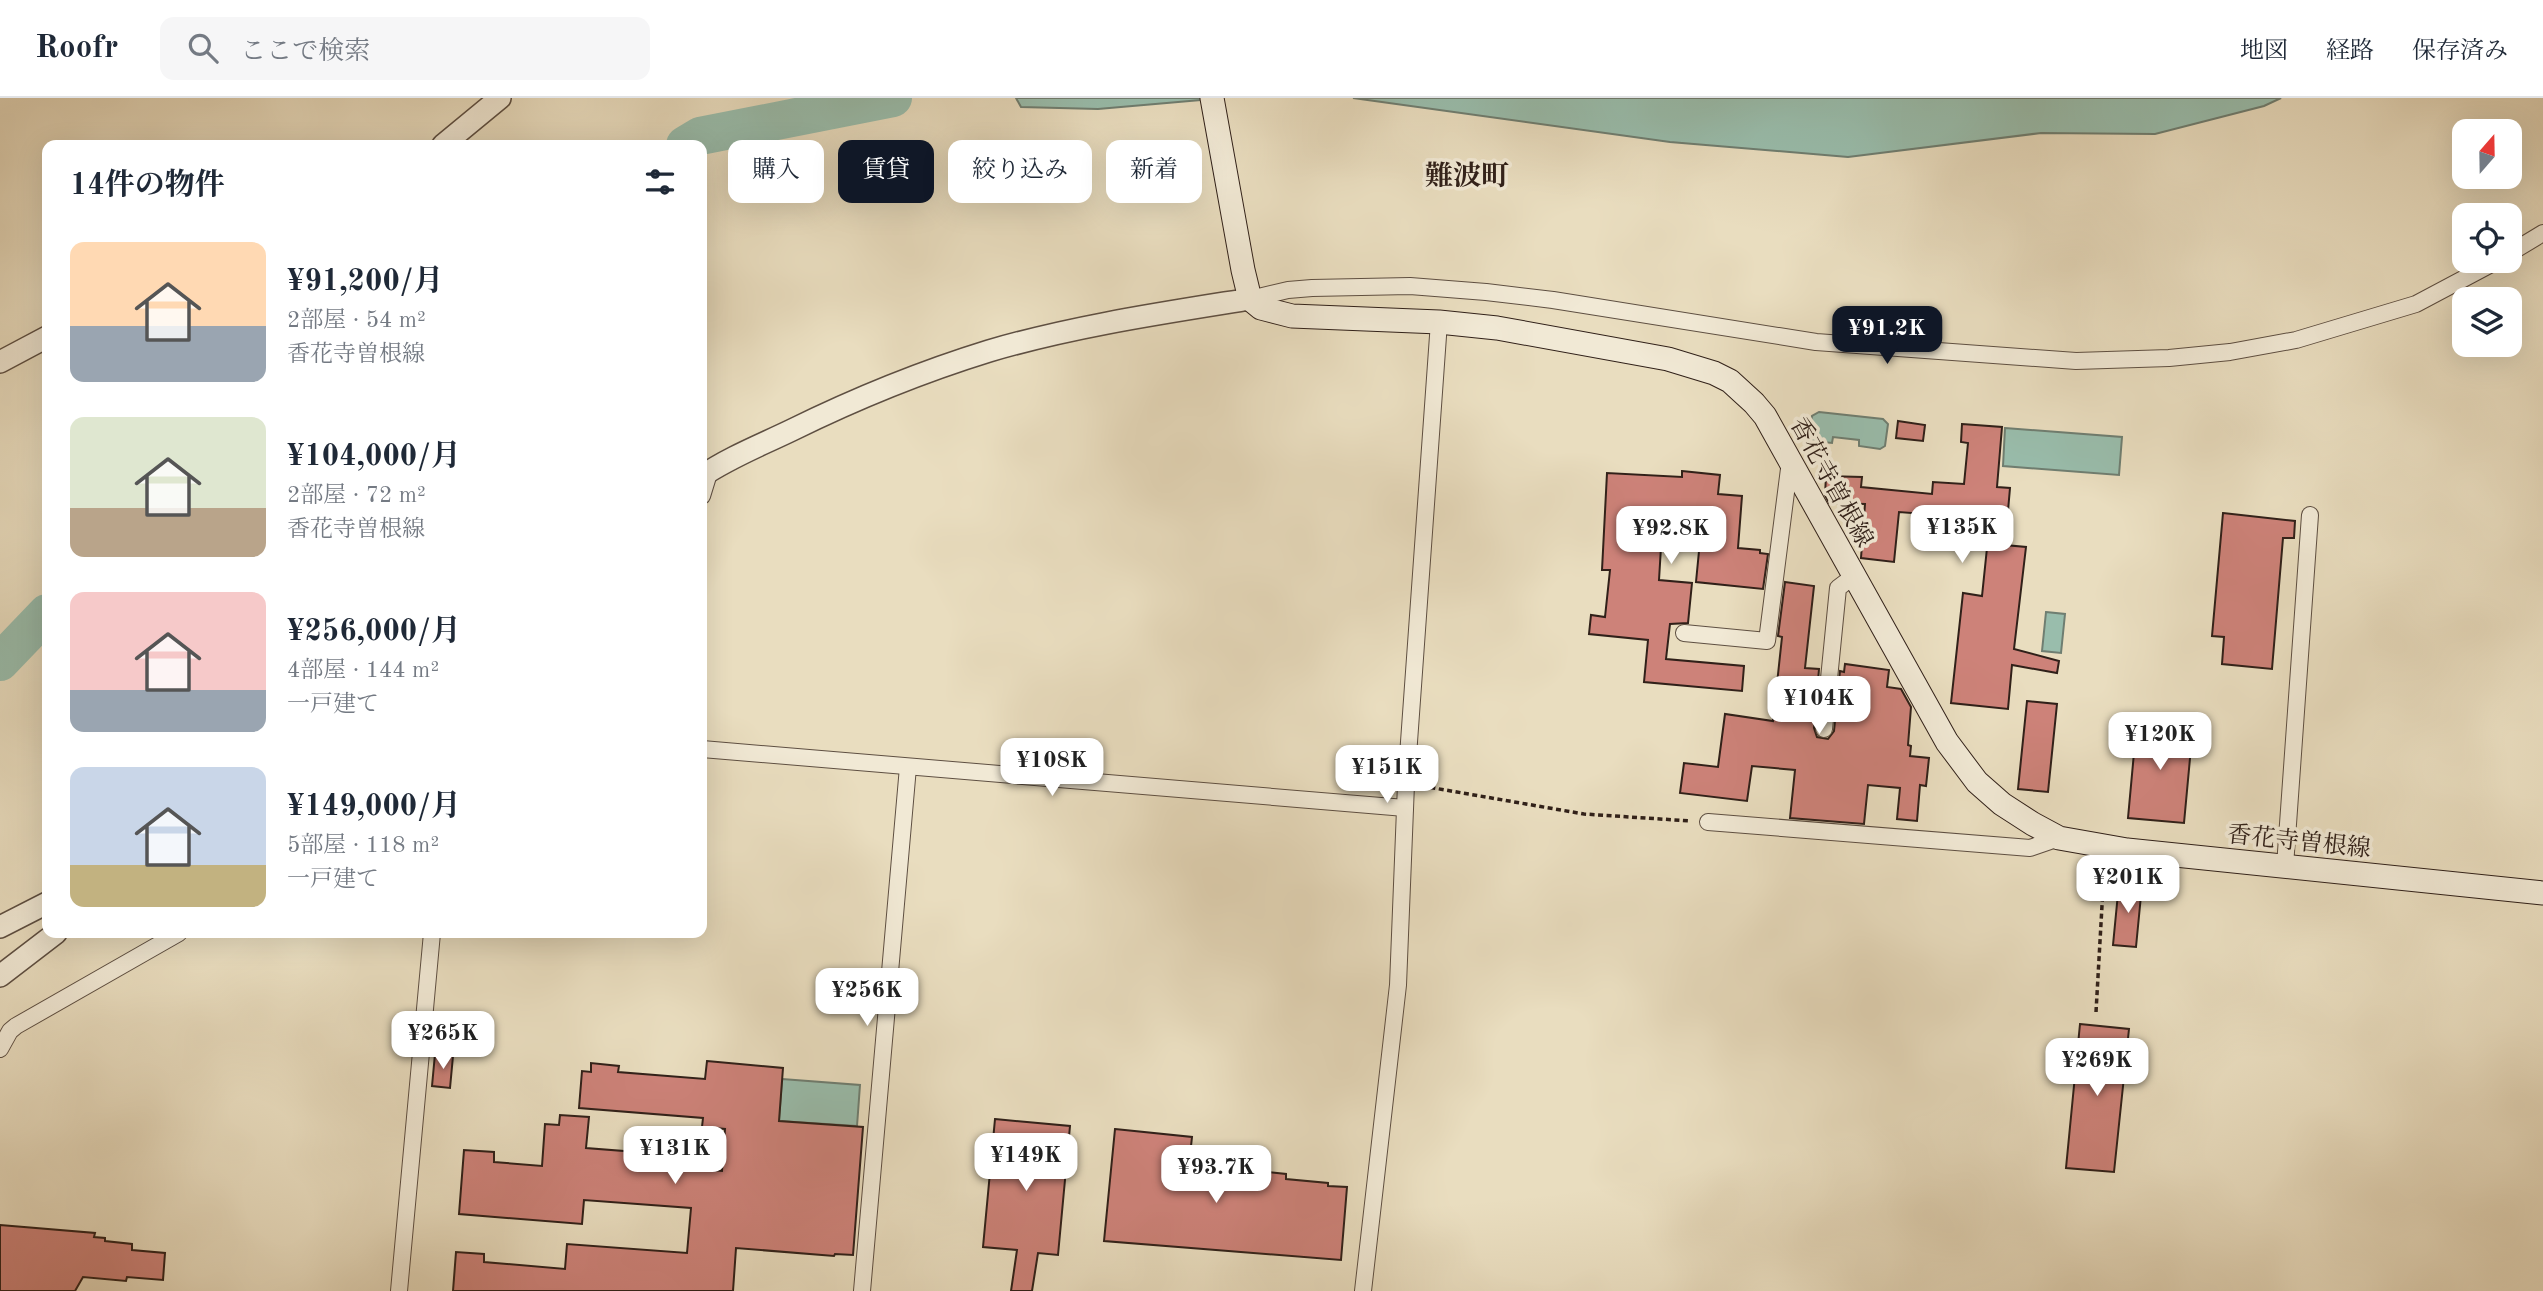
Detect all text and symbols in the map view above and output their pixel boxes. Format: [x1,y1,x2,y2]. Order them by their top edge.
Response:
search box [160,17,650,80]
icon: search [184,29,222,67]
text: Roofr [35,32,118,65]
text: ここで検索 [240,39,370,65]
text: 地図 [2240,40,2288,64]
text: 経路 [2326,40,2374,64]
text: 保存済み [2412,40,2508,64]
north arrow [2452,119,2522,189]
map controls [2452,119,2522,357]
chip: 購入 [728,140,824,203]
chip: 賃貸 [838,140,934,203]
chip: 絞り込み [948,140,1092,203]
chip: 新着 [1106,140,1202,203]
district label: 難波町 [1425,161,1509,192]
icon: filters [641,163,679,201]
text: 14件の物件 [70,171,225,201]
button: locate [2452,203,2522,273]
text: ¥91,200/月 [287,267,443,297]
icon: home [126,270,210,354]
button: layers [2452,287,2522,357]
pin: ¥91.2K [1830,306,1944,366]
text: 2部屋 · 54 m² [287,309,426,332]
text: ¥91.2K [1848,317,1926,340]
text: 香花寺曽根線 [287,343,425,366]
street label: 香花寺曽根線 [1785,413,1878,552]
text: ¥104,000/月 [287,442,461,472]
icon: home [126,445,210,529]
text: 2部屋 · 72 m² [287,484,426,507]
pin: ¥135K [1913,505,2011,565]
pin: ¥92.8K [1614,506,1728,566]
text: ¥135K [1926,516,1998,539]
text: ¥92.8K [1632,517,1710,540]
text: 香花寺曽根線 [287,518,425,541]
text: ¥256,000/月 [287,617,461,647]
icon: home [126,620,210,704]
text: 4部屋 · 144 m² [287,659,439,682]
pin: ¥104K [1770,676,1868,736]
text: ¥104K [1783,687,1855,710]
text: 一戸建て [287,693,379,716]
pin: ¥120K [2111,712,2209,772]
text: ¥120K [2124,723,2196,746]
pin: ¥108K [1003,738,1101,798]
pin: ¥151K [1338,746,1436,805]
text: ¥108K [1016,749,1088,772]
text: ¥151K [1351,756,1423,779]
text: ¥149,000/月 [287,792,461,822]
icon: home [126,795,210,879]
street label: 香花寺曽根線 [2226,821,2372,862]
text: 5部屋 · 118 m² [287,834,439,857]
pin: ¥201K [2079,856,2177,915]
text: ¥201K [2092,866,2164,889]
text: 一戸建て [287,868,379,891]
pin: ¥256K [818,968,916,1028]
text: ¥256K [831,979,903,1002]
pin: ¥265K [394,1012,492,1071]
text: ¥265K [407,1022,479,1045]
pin: ¥269K [2048,1038,2146,1098]
text: ¥269K [2061,1049,2133,1072]
pin: ¥131K [626,1126,724,1186]
pin: ¥149K [977,1134,1075,1193]
text: ¥131K [639,1137,711,1160]
text: ¥149K [990,1144,1062,1167]
pin: ¥93.7K [1159,1146,1273,1205]
text: ¥93.7K [1177,1156,1255,1179]

